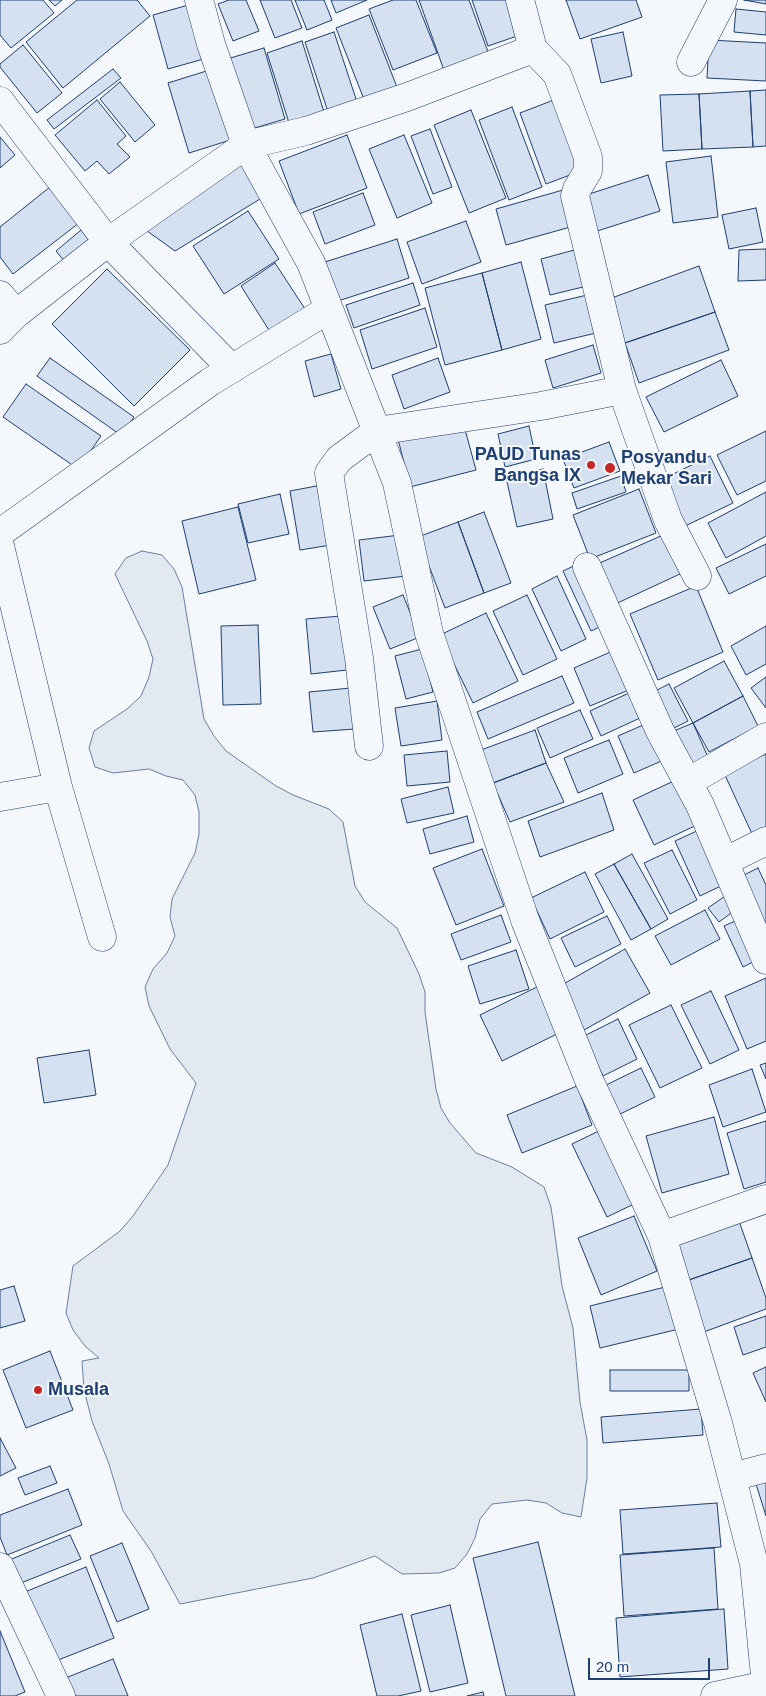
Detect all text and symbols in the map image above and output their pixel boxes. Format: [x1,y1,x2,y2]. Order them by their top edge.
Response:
place label: PAUD Tunas Bangsa IX [475,444,581,486]
place label: Posyandu Mekar Sari [621,447,712,489]
marker: PAUD Tunas Bangsa IX [585,459,597,471]
marker: Posyandu Mekar Sari [603,461,617,475]
place label: Musala [48,1379,109,1401]
marker: Musala [32,1384,44,1396]
scale bar [591,1648,714,1680]
text: 20 m [596,1658,629,1675]

